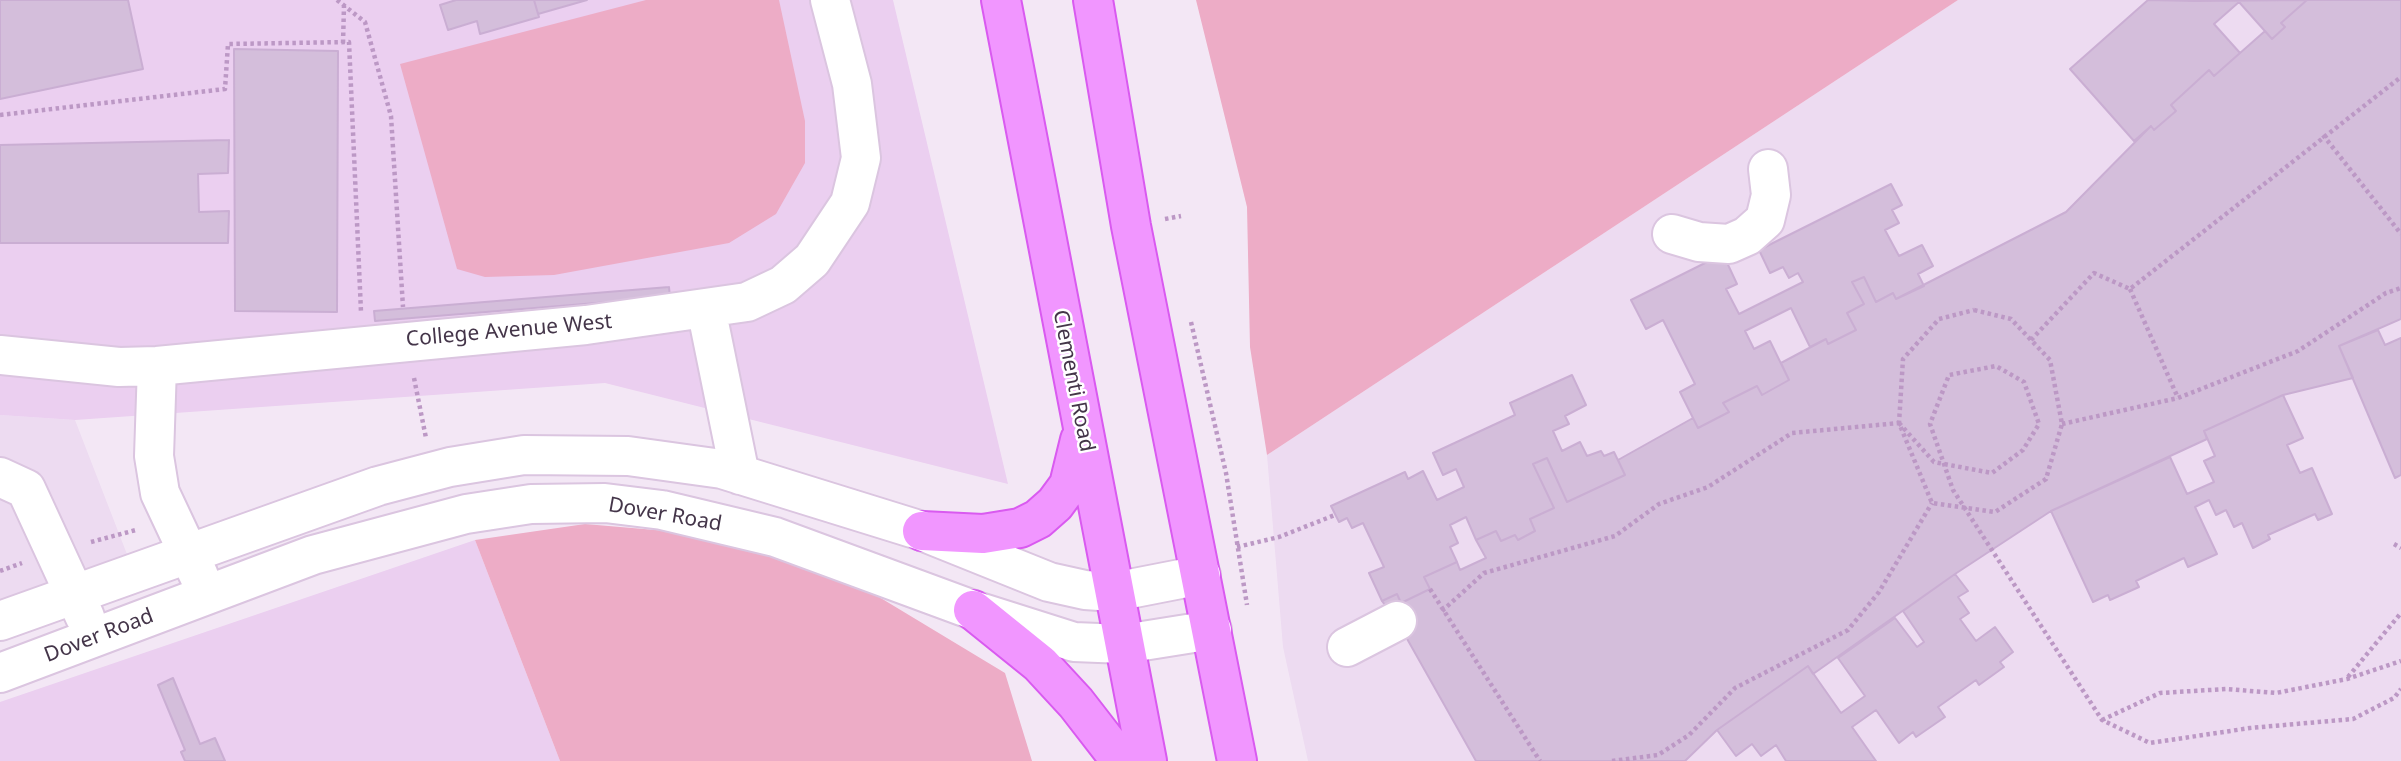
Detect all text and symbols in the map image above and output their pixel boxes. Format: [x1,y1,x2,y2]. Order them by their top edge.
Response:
street label: Clementi Road [1047,308,1099,454]
street label: College Avenue West [405,309,613,353]
street label: Dover Road [606,493,724,537]
street label: Dover Road [41,604,157,668]

